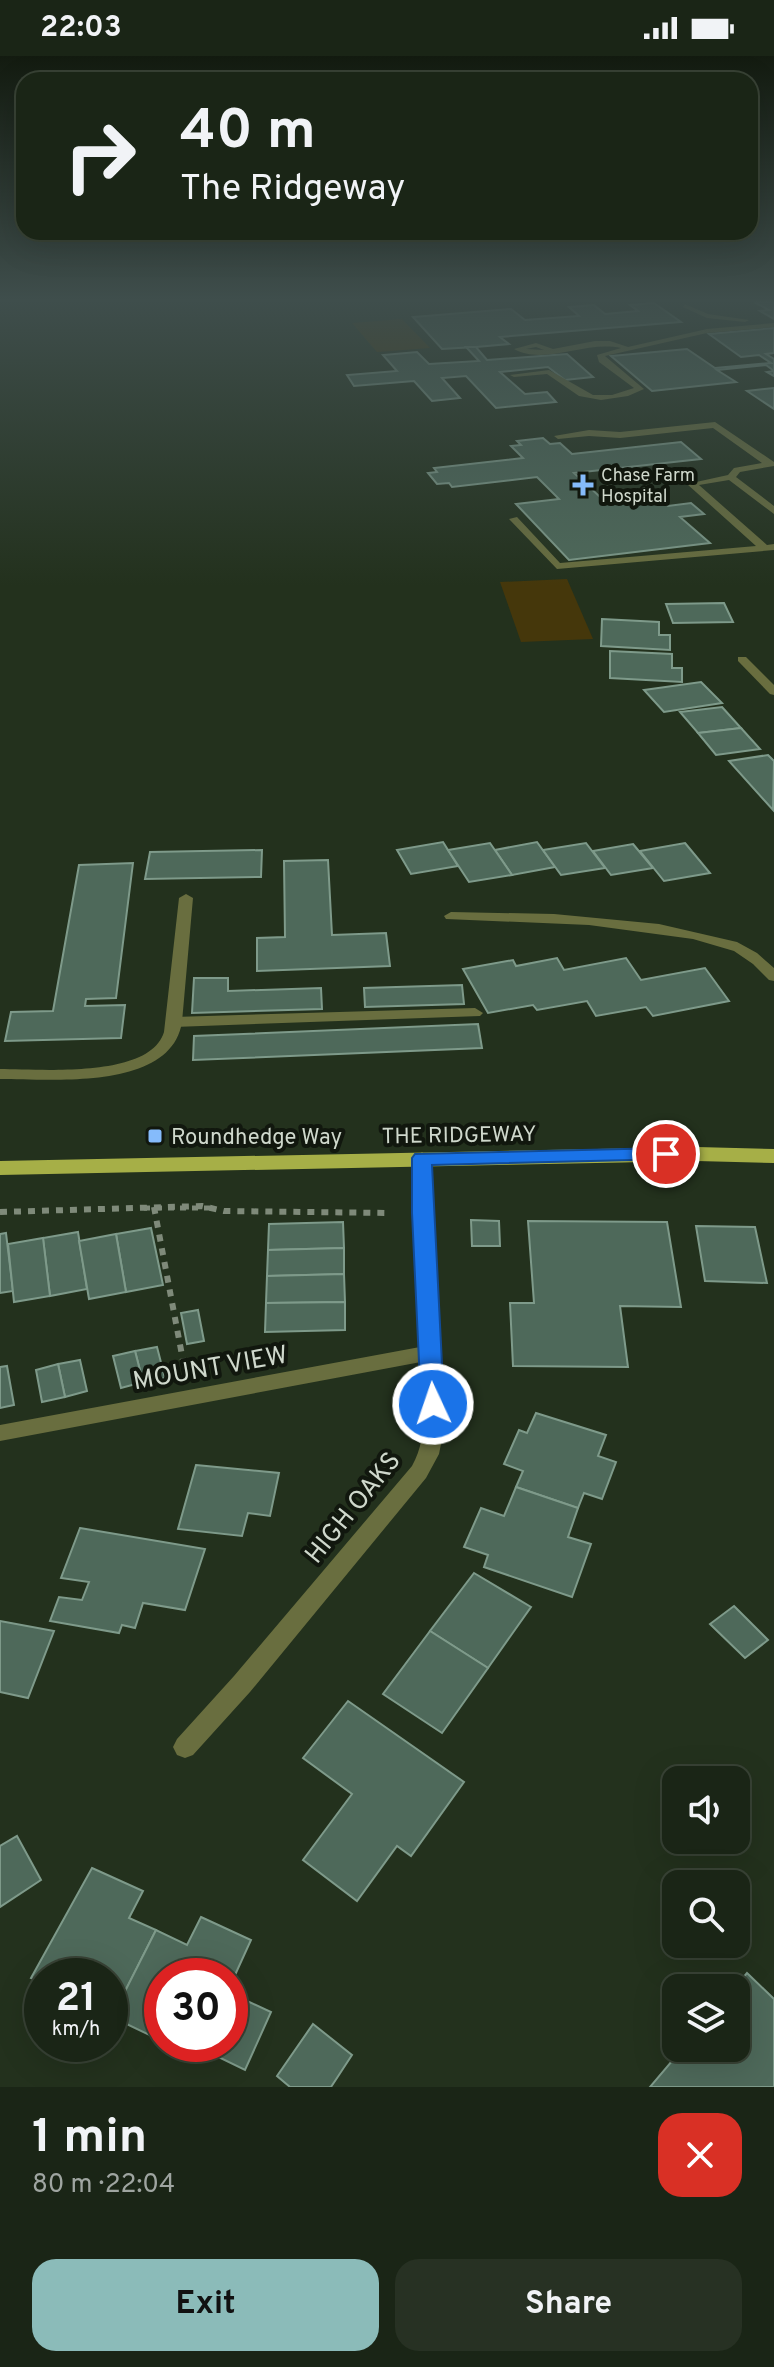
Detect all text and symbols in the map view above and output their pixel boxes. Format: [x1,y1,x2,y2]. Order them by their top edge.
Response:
text: 22:03 [40,10,122,47]
text: 40 m [180,98,316,168]
icon: right [48,104,152,208]
text: The Ridgeway [180,167,405,213]
place label: Chase Farm Hospital [601,465,695,509]
marker: Chase Farm Hospital [572,474,594,496]
pin [632,1120,700,1188]
street label: THE RIDGEWAY [381,1122,537,1151]
place label: Roundhedge Way [171,1125,342,1152]
marker: Roundhedge Way [146,1127,164,1145]
icon: arrive [644,1132,688,1176]
street label: MOUNT VIEW [130,1340,290,1399]
position arrow [391,1362,475,1446]
street label: HIGH OAKS [299,1446,409,1571]
map controls [662,1766,750,2062]
button: sound [662,1766,750,1854]
button: search [662,1870,750,1958]
speed limit sign: 30 [144,1958,248,2062]
button: layers [662,1974,750,2062]
text: 21 [56,1975,96,2025]
text: km/h [52,2017,100,2043]
text: 1 min [32,2109,147,2169]
button: close [658,2113,742,2197]
text: 80 m · 22:04 [32,2169,175,2202]
button: Exit [32,2259,379,2351]
button: Share [395,2259,742,2351]

